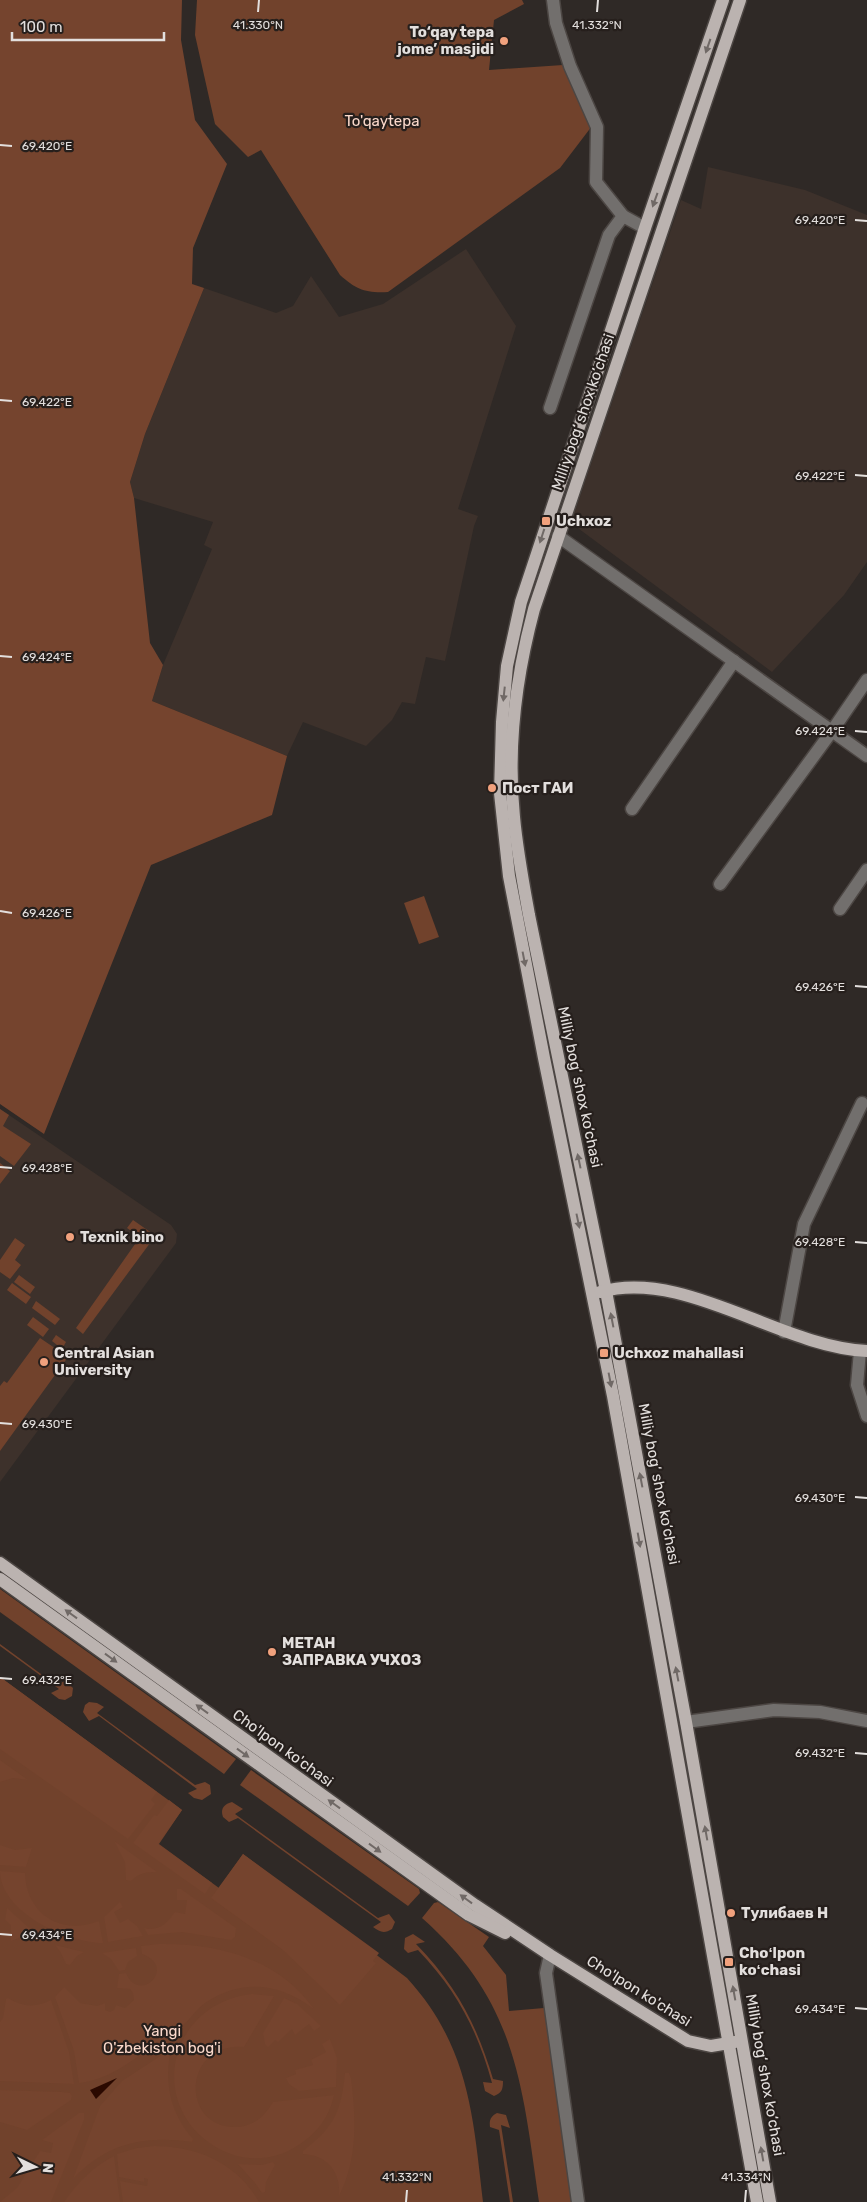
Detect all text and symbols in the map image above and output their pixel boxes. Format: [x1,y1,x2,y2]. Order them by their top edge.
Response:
scale bar [12,10,165,42]
text: 100 m [20,18,62,36]
text: 41.330°N [233,18,283,32]
text: 41.332°N [572,18,622,32]
place label: To‘qay tepa jome’ masjidi [396,23,494,58]
marker: To‘qay tepa jome’ masjidi [498,35,510,47]
one-way arrow [704,39,711,54]
park label: To'qaytepa [345,112,419,130]
text: 69.420°E [22,139,72,153]
one-way arrow [651,192,658,207]
text: 69.420°E [795,213,845,227]
street label: Milliy bog‘ shox ko‘chasi [548,332,618,492]
text: 69.422°E [22,395,72,409]
text: 69.422°E [795,469,845,483]
place label: Uchxoz [556,512,611,530]
marker: Uchxoz [540,515,552,527]
one-way arrow [537,529,545,544]
text: 69.424°E [22,650,72,664]
one-way arrow [500,686,508,702]
text: 69.424°E [795,724,845,738]
place label: Пост ГАИ [502,779,574,797]
marker: Пост ГАИ [486,782,498,794]
text: 69.426°E [22,906,72,920]
one-way arrow [521,951,529,967]
text: 69.426°E [795,980,845,994]
street label: Milliy bog‘ shox ko‘chasi [554,1005,606,1169]
one-way arrow [575,1153,583,1169]
text: 69.428°E [22,1161,72,1175]
one-way arrow [574,1213,582,1229]
place label: Texnik bino [80,1228,164,1246]
marker: Texnik bino [64,1231,76,1243]
text: 69.428°E [795,1235,845,1249]
one-way arrow [607,1312,615,1328]
place label: Central Asian University [54,1344,154,1379]
place label: Uchxoz mahallasi [614,1344,744,1362]
marker: Uchxoz mahallasi [598,1347,610,1359]
marker: Central Asian University [38,1356,50,1368]
one-way arrow [606,1373,614,1389]
street label: Milliy bog‘ shox ko‘chasi [635,1402,683,1566]
text: 69.430°E [22,1417,72,1431]
one-way arrow [637,1472,645,1488]
text: 69.430°E [795,1491,845,1505]
one-way arrow [635,1533,643,1548]
one-way arrow [64,1609,78,1619]
place label: МЕТАН ЗАПРАВКА УЧХОЗ [282,1634,421,1669]
marker: МЕТАН ЗАПРАВКА УЧХОЗ [266,1646,278,1658]
one-way arrow [104,1653,117,1664]
one-way arrow [673,1666,681,1682]
text: 69.432°E [22,1673,72,1687]
one-way arrow [196,1704,209,1715]
street label: Cho'lpon ko'chasi [229,1705,337,1791]
text: 69.432°E [795,1746,845,1760]
one-way arrow [236,1748,250,1758]
one-way arrow [328,1799,341,1810]
one-way arrow [701,1825,709,1841]
one-way arrow [368,1843,382,1853]
one-way arrow [459,1894,473,1904]
place label: Тулибаев Н [741,1904,828,1922]
marker: Тулибаев Н [725,1907,737,1919]
text: 69.434°E [22,1928,72,1942]
place label: Choʻlpon koʻchasi [739,1944,805,1979]
street label: Cho'lpon ko'chasi [583,1952,695,2030]
marker: Choʻlpon koʻchasi [723,1956,735,1968]
one-way arrow [730,1985,738,2001]
street label: Milliy bog‘ shox ko‘chasi [742,1993,788,2157]
text: 69.434°E [795,2002,845,2016]
park label: Yangi O'zbekiston bog'i [103,2022,221,2057]
north arrow [10,2142,60,2192]
one-way arrow [757,2146,765,2162]
text: N [39,2162,56,2174]
text: 41.332°N [382,2170,432,2184]
text: 41.334°N [721,2170,771,2184]

